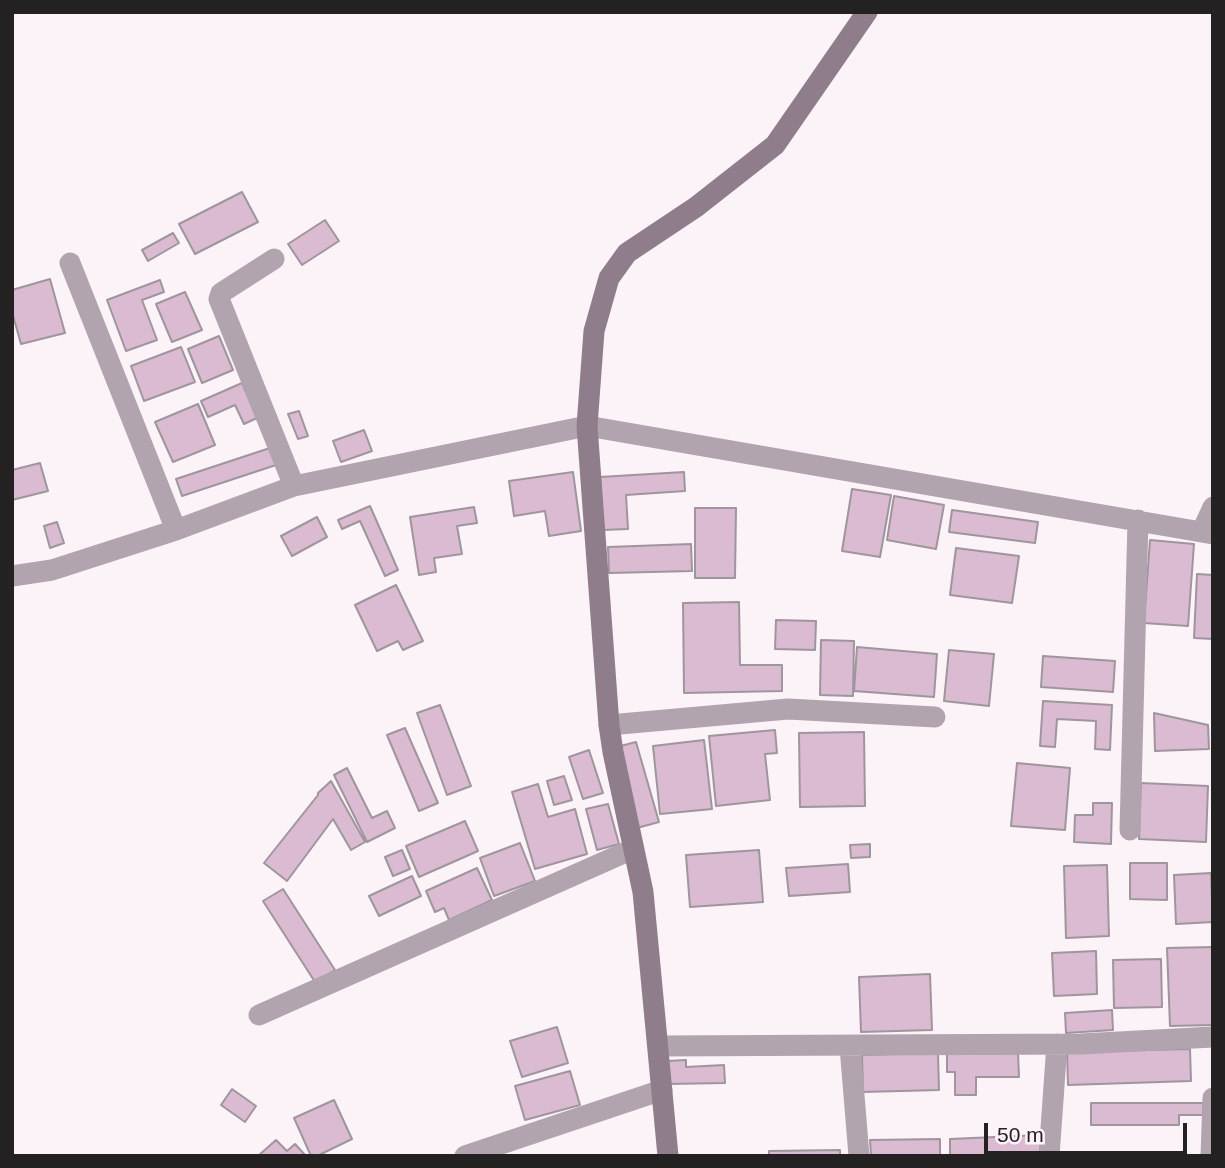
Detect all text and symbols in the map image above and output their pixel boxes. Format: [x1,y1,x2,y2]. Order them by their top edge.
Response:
scale bar [987,1108,1190,1152]
text: 50 m [997,1123,1044,1146]

